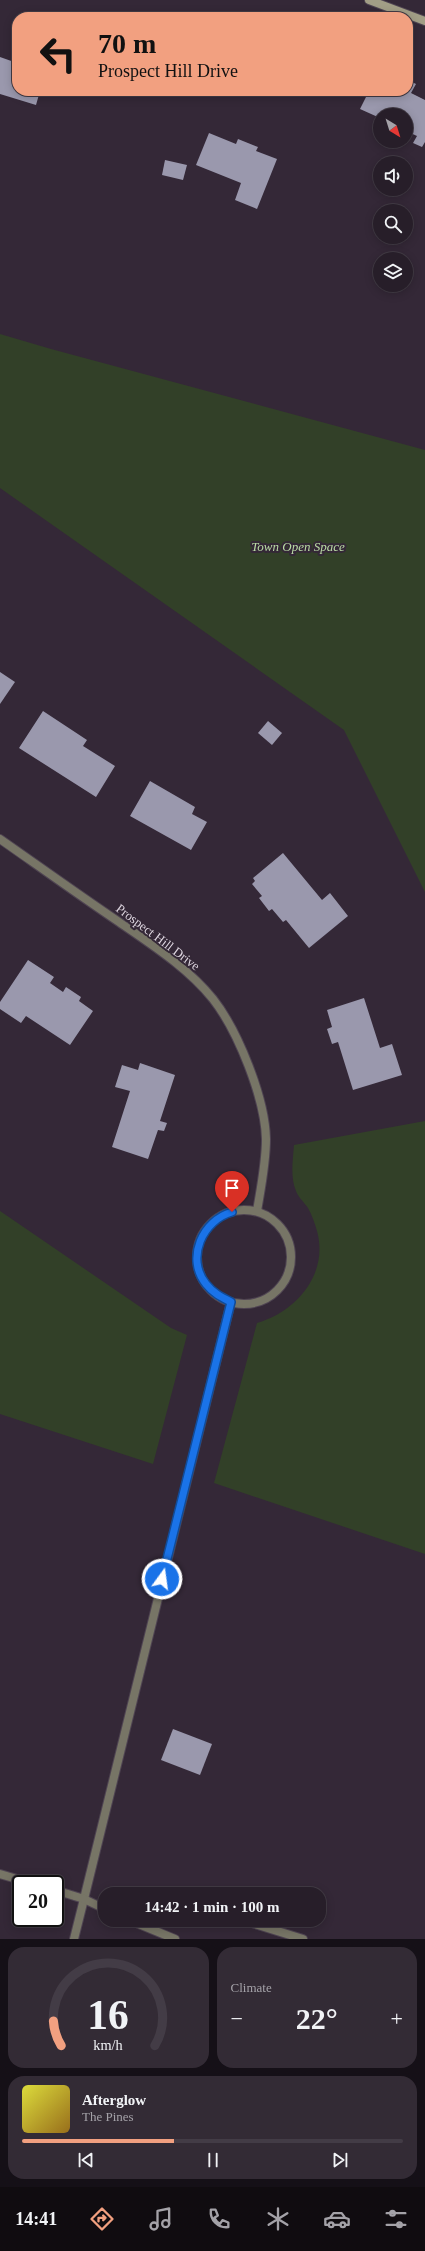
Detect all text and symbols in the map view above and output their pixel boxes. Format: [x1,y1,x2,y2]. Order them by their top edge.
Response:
icon: left [32,28,84,80]
text: 70 m [98,28,156,59]
text: Prospect Hill Drive [98,61,238,81]
north arrow [373,108,413,148]
map controls [373,108,413,292]
button: sound [373,156,413,196]
button: search [373,204,413,244]
button: layers [373,252,413,292]
park label: Town Open Space [251,539,345,554]
street label: Prospect Hill Drive [113,901,203,974]
pin [215,1171,249,1212]
icon: arrive [221,1177,243,1199]
position arrow [141,1558,183,1600]
speed limit sign: 20 [12,1875,64,1927]
text: 14:42 · 1 min · 100 m [145,1899,280,1915]
text: Climate [231,1980,272,1995]
text: 16 [87,1991,129,2037]
text: 22° [296,2002,338,2035]
text: − [231,2006,243,2031]
text: + [391,2006,403,2031]
text: km/h [94,2036,123,2052]
text: Afterglow [82,2092,146,2108]
text: The Pines [82,2109,134,2124]
icon: previous [75,2149,97,2171]
icon: pause [202,2149,224,2171]
icon: next [329,2149,351,2171]
icon: directions [88,2205,116,2233]
icon: music [147,2205,175,2233]
icon: phone [205,2205,233,2233]
icon: climate [264,2205,292,2233]
icon: car [323,2205,351,2233]
icon: filters [382,2205,410,2233]
text: 14:41 [15,2209,57,2229]

